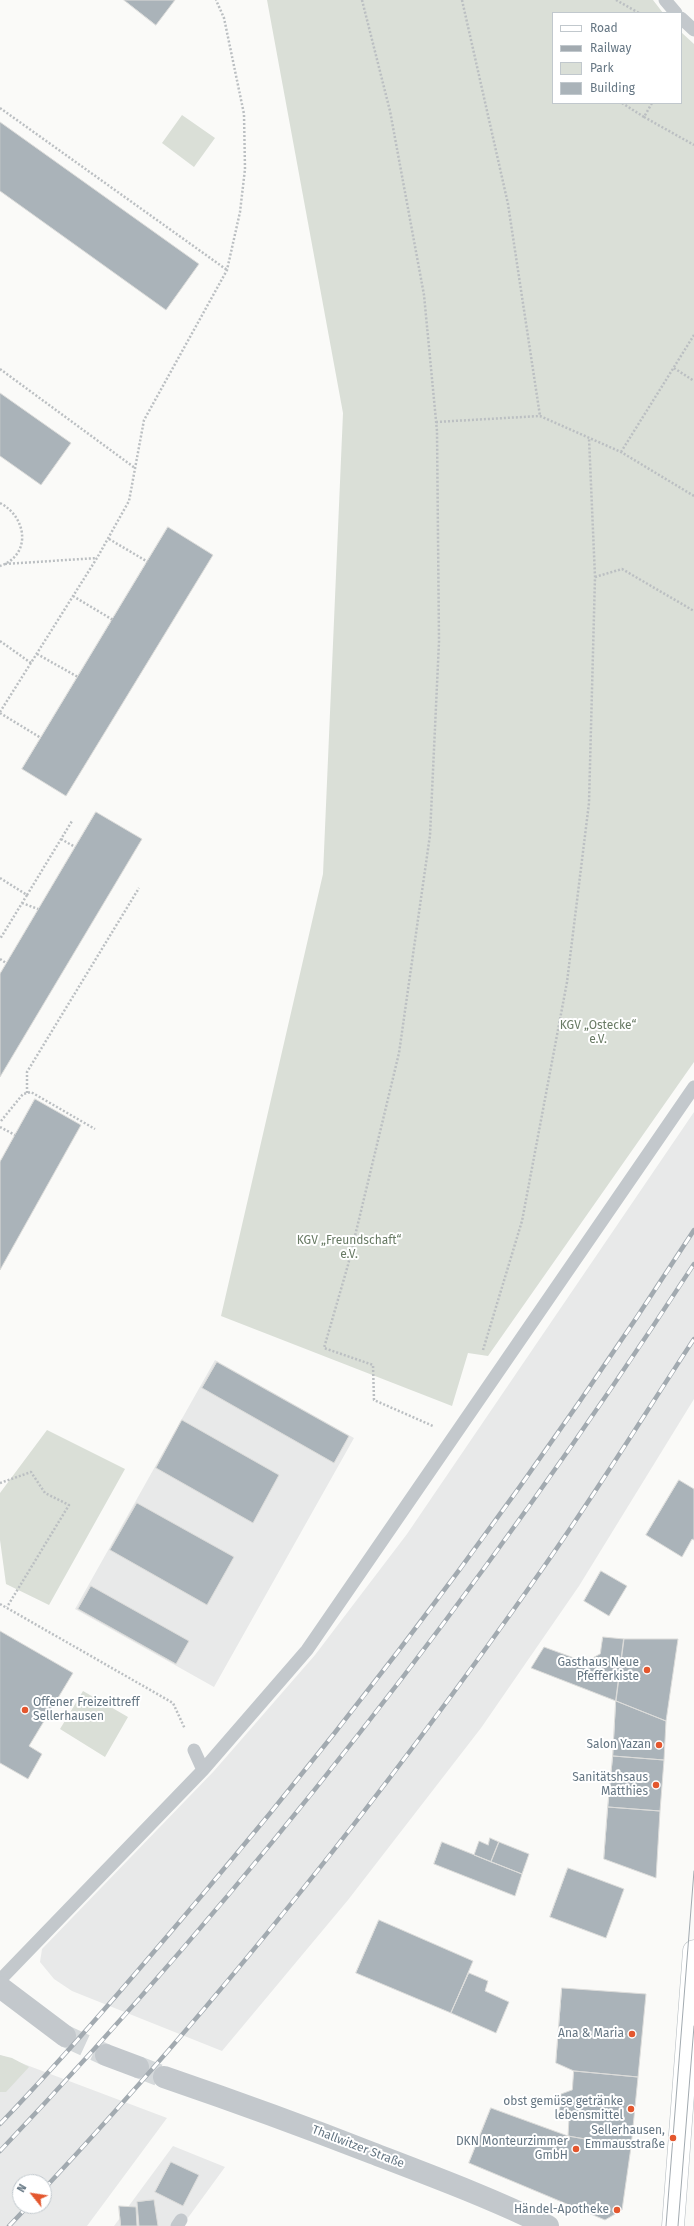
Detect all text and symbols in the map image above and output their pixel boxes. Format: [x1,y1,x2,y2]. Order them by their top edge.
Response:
legend [552,12,682,104]
text: Road [590,21,618,35]
text: Railway [590,41,631,55]
text: Park [590,61,614,75]
text: Building [590,81,635,95]
park label: KGV „Ostecke“ e.V. [560,1019,636,1047]
park label: KGV „Freundschaft“ e.V. [297,1234,401,1262]
place label: Gasthaus Neue Pfefferkiste [557,1656,639,1684]
marker: Gasthaus Neue Pfefferkiste [642,1665,652,1675]
place label: Offener Freizeittreff Sellerhausen [33,1696,139,1724]
marker: Offener Freizeittreff Sellerhausen [20,1705,30,1715]
place label: Salon Yazan [587,1738,651,1752]
marker: Salon Yazan [654,1740,664,1750]
place label: Sanitätshsaus Matthies [572,1771,648,1799]
marker: Sanitätshsaus Matthies [651,1780,661,1790]
place label: Ana & Maria [558,2027,624,2041]
marker: Ana & Maria [627,2029,637,2039]
place label: obst gemüse getränke lebensmittel [503,2095,623,2123]
marker: obst gemüse getränke lebensmittel [626,2104,636,2114]
street label: Thallwitzer Straße [310,2123,406,2171]
place label: Sellerhausen, Emmausstraße [585,2124,665,2152]
marker: Sellerhausen, Emmausstraße [668,2133,678,2143]
place label: DKN Monteurzimmer GmbH [456,2135,568,2163]
marker: DKN Monteurzimmer GmbH [571,2144,581,2154]
north arrow [12,2174,52,2214]
text: N [15,2182,29,2195]
place label: Händel-Apotheke [514,2203,609,2217]
marker: Händel-Apotheke [612,2205,622,2215]

